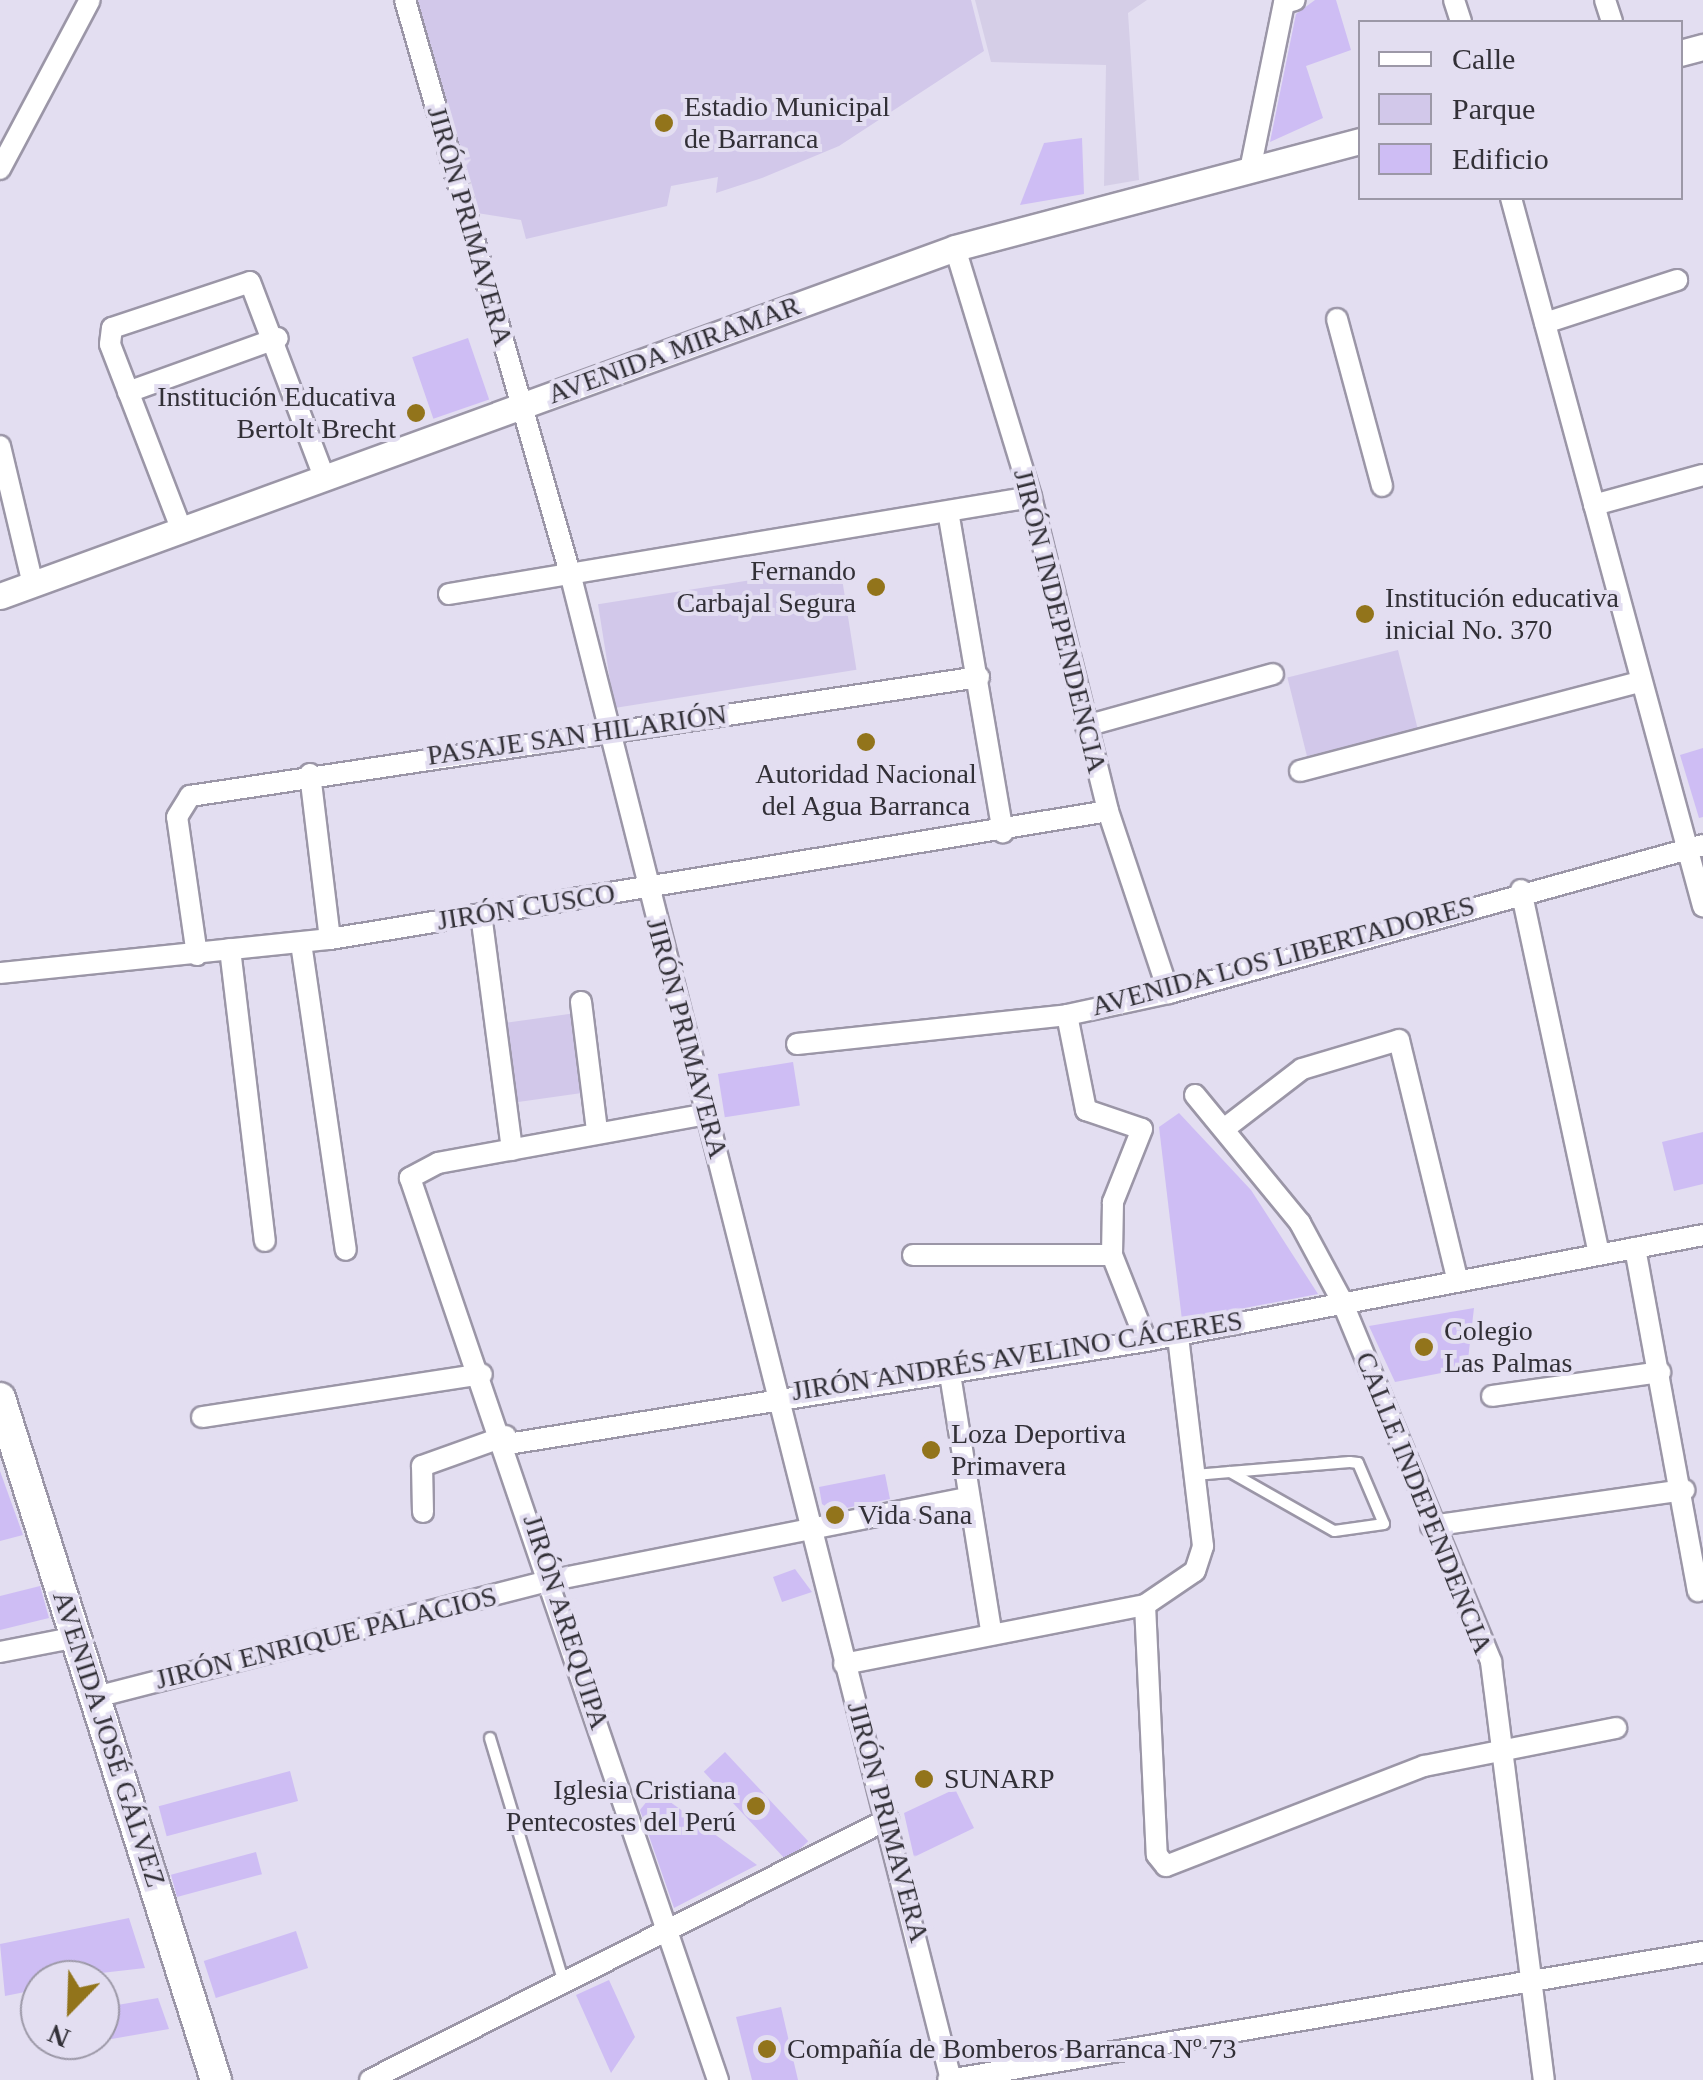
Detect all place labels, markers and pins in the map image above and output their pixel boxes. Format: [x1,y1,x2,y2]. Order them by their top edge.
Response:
place label: Estadio Municipal de Barranca [684,90,890,156]
marker: Estadio Municipal de Barranca [653,112,675,134]
place label: Institución Educativa Bertolt Brecht [157,380,396,446]
marker: Institución Educativa Bertolt Brecht [405,402,427,424]
place label: Fernando Carbajal Segura [676,554,856,620]
marker: Fernando Carbajal Segura [865,576,887,598]
place label: Institución educativa inicial No. 370 [1385,581,1619,647]
marker: Institución educativa inicial No. 370 [1354,603,1376,625]
marker: Autoridad Nacional del Agua Barranca [855,731,877,753]
place label: Autoridad Nacional del Agua Barranca [755,757,977,823]
place label: Colegio Las Palmas [1444,1314,1572,1380]
marker: Colegio Las Palmas [1413,1336,1435,1358]
place label: Loza Deportiva Primavera [951,1417,1126,1483]
marker: Loza Deportiva Primavera [920,1439,942,1461]
place label: Vida Sana [858,1498,972,1532]
marker: Vida Sana [822,1502,848,1528]
place label: SUNARP [944,1762,1054,1796]
marker: SUNARP [913,1768,935,1790]
place label: Iglesia Cristiana Pentecostes del Perú [506,1773,736,1839]
marker: Iglesia Cristiana Pentecostes del Perú [745,1795,767,1817]
place label: Compañía de Bomberos Barranca Nº 73 [787,2032,1237,2066]
marker: Compañía de Bomberos Barranca Nº 73 [756,2038,778,2060]

